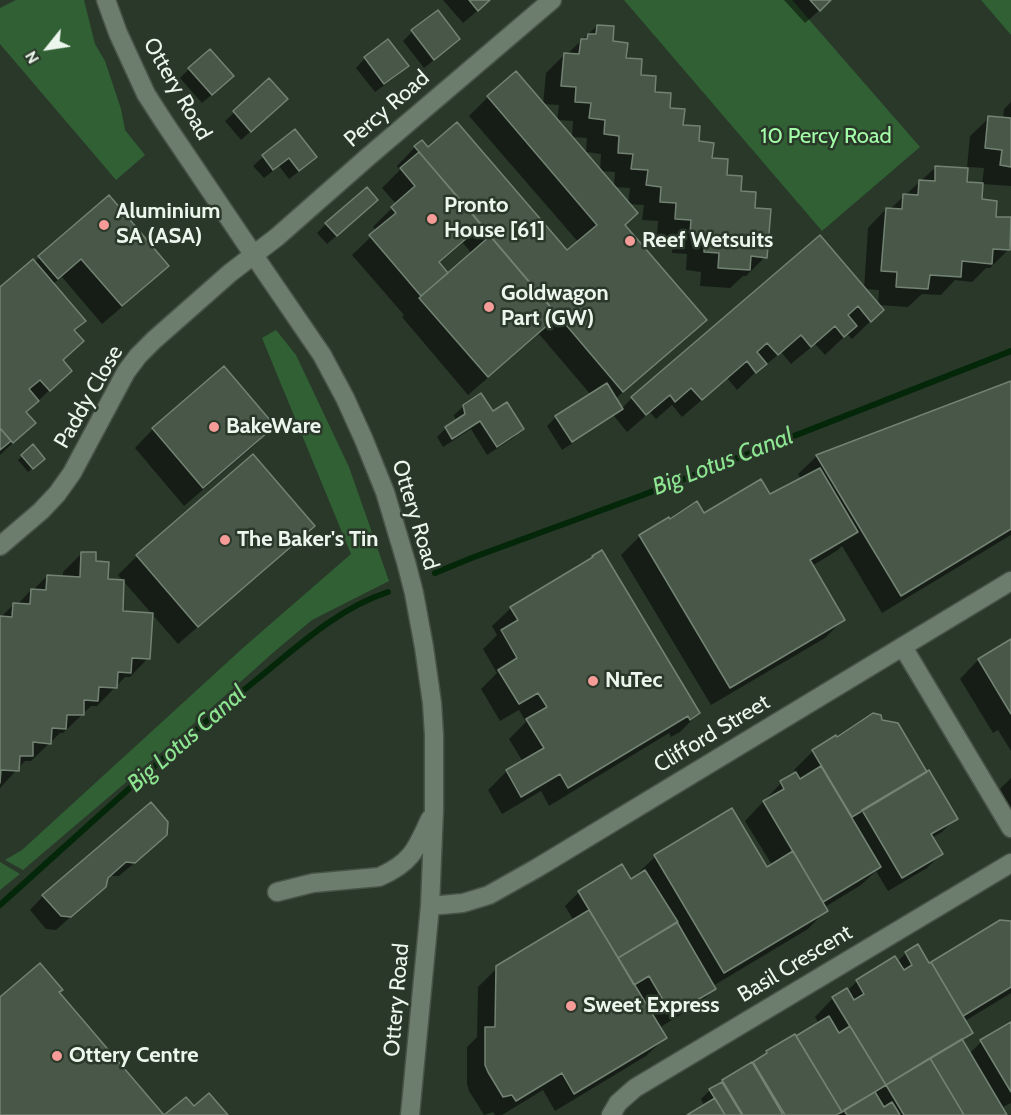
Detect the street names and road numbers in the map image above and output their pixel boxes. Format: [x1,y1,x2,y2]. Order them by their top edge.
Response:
street label: Ottery Road [137,33,217,145]
street label: Percy Road [339,65,435,153]
street label: Paddy Close [49,341,129,453]
street label: Ottery Road [386,457,444,573]
street label: Clifford Street [649,689,775,779]
street label: Basil Crescent [733,920,857,1008]
street label: Ottery Road [379,942,415,1058]

